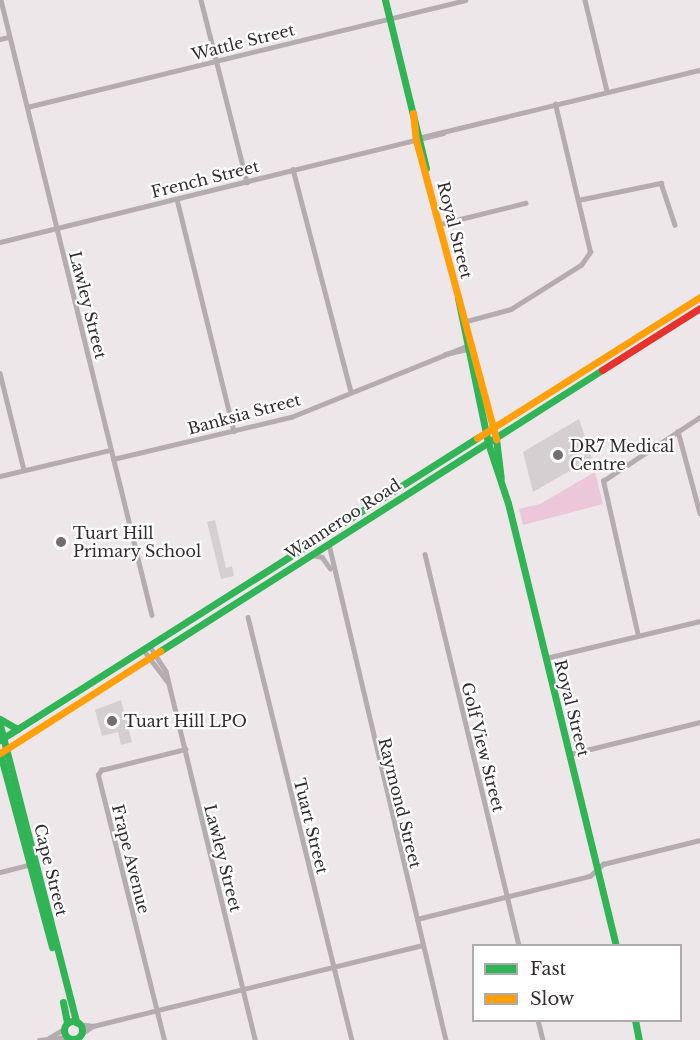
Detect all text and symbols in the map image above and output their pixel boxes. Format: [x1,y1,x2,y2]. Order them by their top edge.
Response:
street label: Wattle Street [190,20,296,64]
street label: French Street [149,156,261,202]
street label: Royal Street [434,179,476,281]
street label: Lawley Street [65,249,111,361]
street label: Banksia Street [185,390,303,438]
place label: DR7 Medical Centre [570,436,674,474]
marker: DR7 Medical Centre [551,448,565,462]
street label: Wanneroo Road [282,475,404,563]
place label: Tuart Hill Primary School [73,523,202,561]
marker: Tuart Hill Primary School [54,535,68,549]
street label: Royal Street [551,657,593,759]
street label: Golf View Street [457,680,509,814]
place label: Tuart Hill LPO [124,711,247,731]
marker: Tuart Hill LPO [105,714,119,728]
street label: Raymond Street [375,736,425,870]
street label: Tuart Street [290,776,332,876]
street label: Frape Avenue [108,802,154,916]
street label: Lawley Street [200,802,246,914]
street label: Cape Street [30,822,72,918]
legend [472,944,682,1022]
text: Fast [530,958,566,980]
text: Slow [530,988,574,1010]

